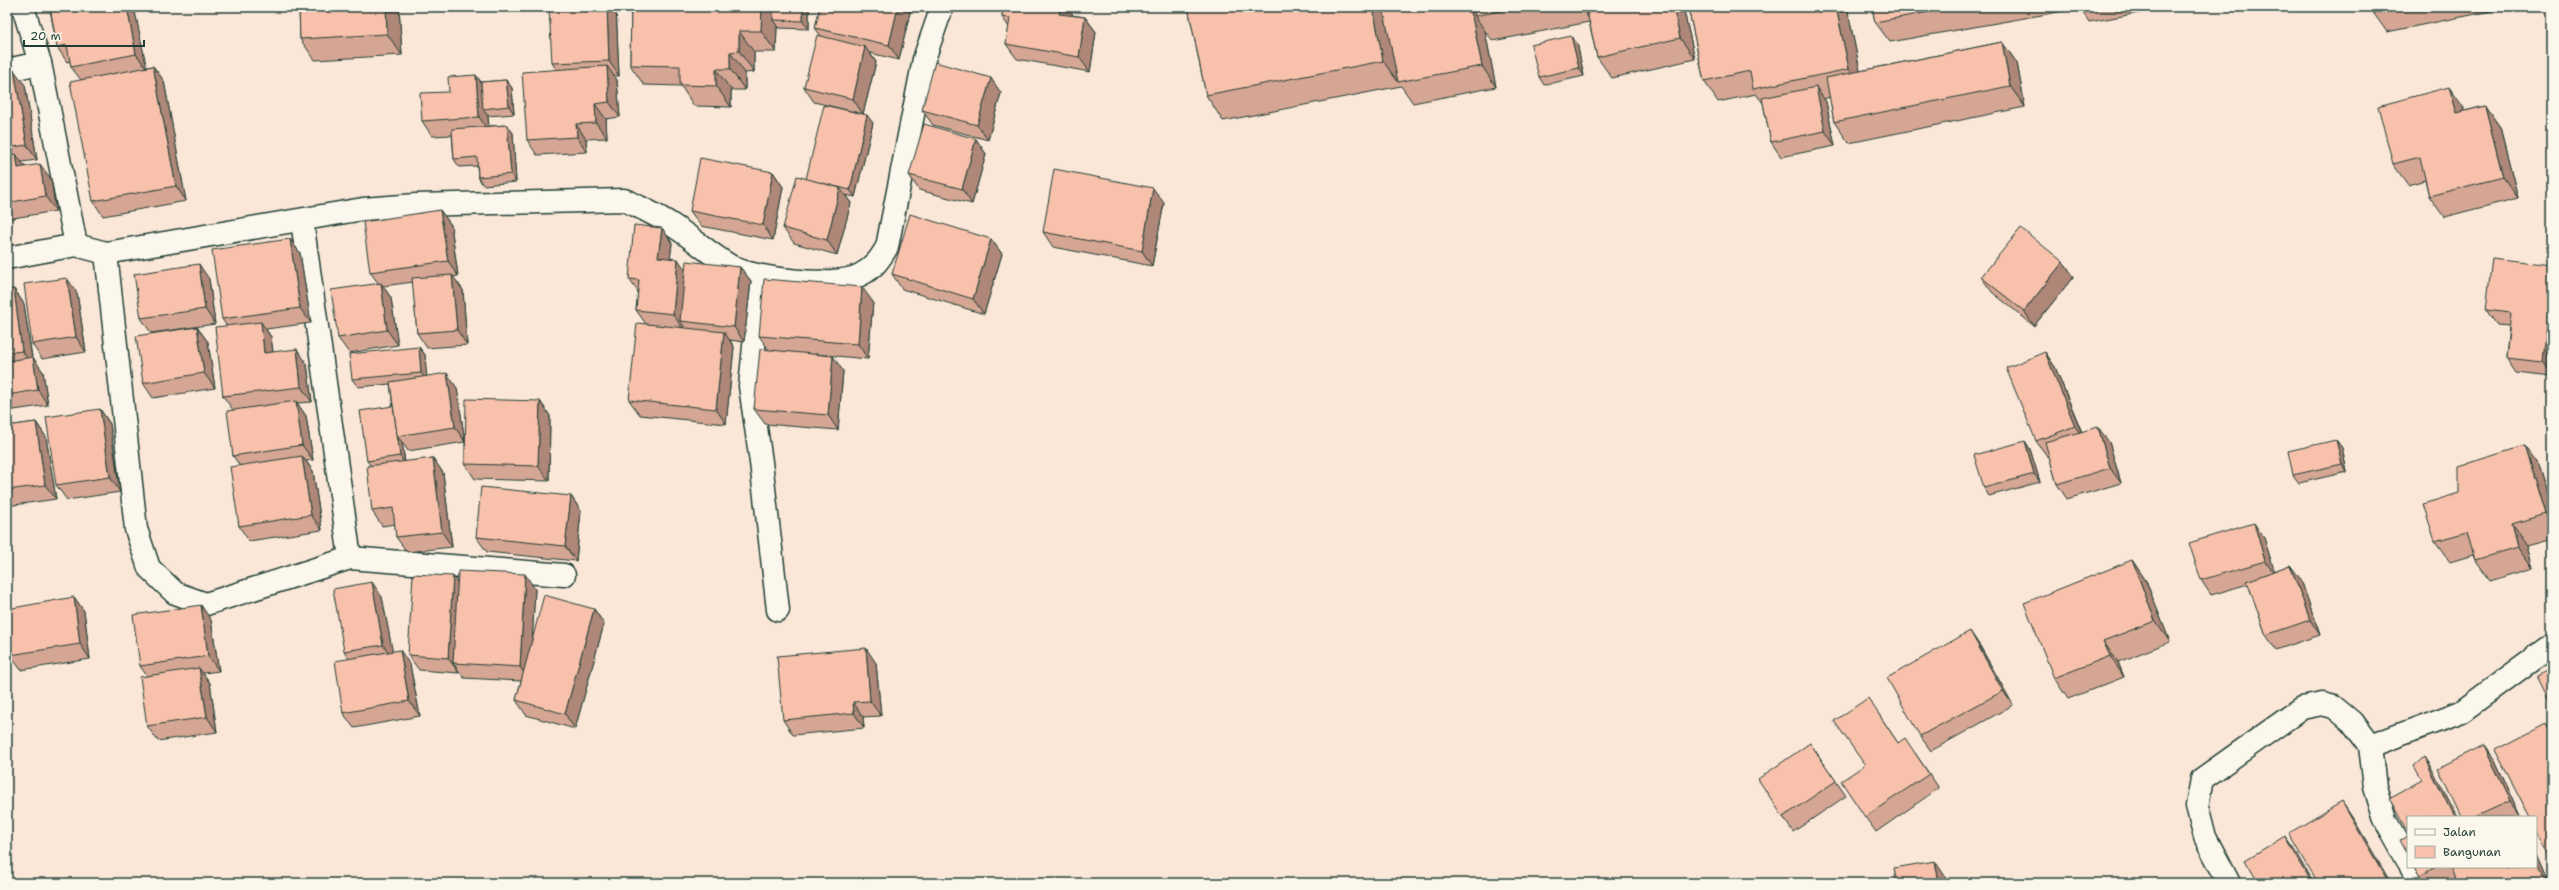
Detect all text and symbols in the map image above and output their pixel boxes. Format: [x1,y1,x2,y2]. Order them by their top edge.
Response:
scale bar [24,22,144,48]
text: 20 m [30,28,61,44]
legend [2407,816,2537,868]
text: Jalan [2443,824,2476,840]
text: Bangunan [2443,844,2501,860]

